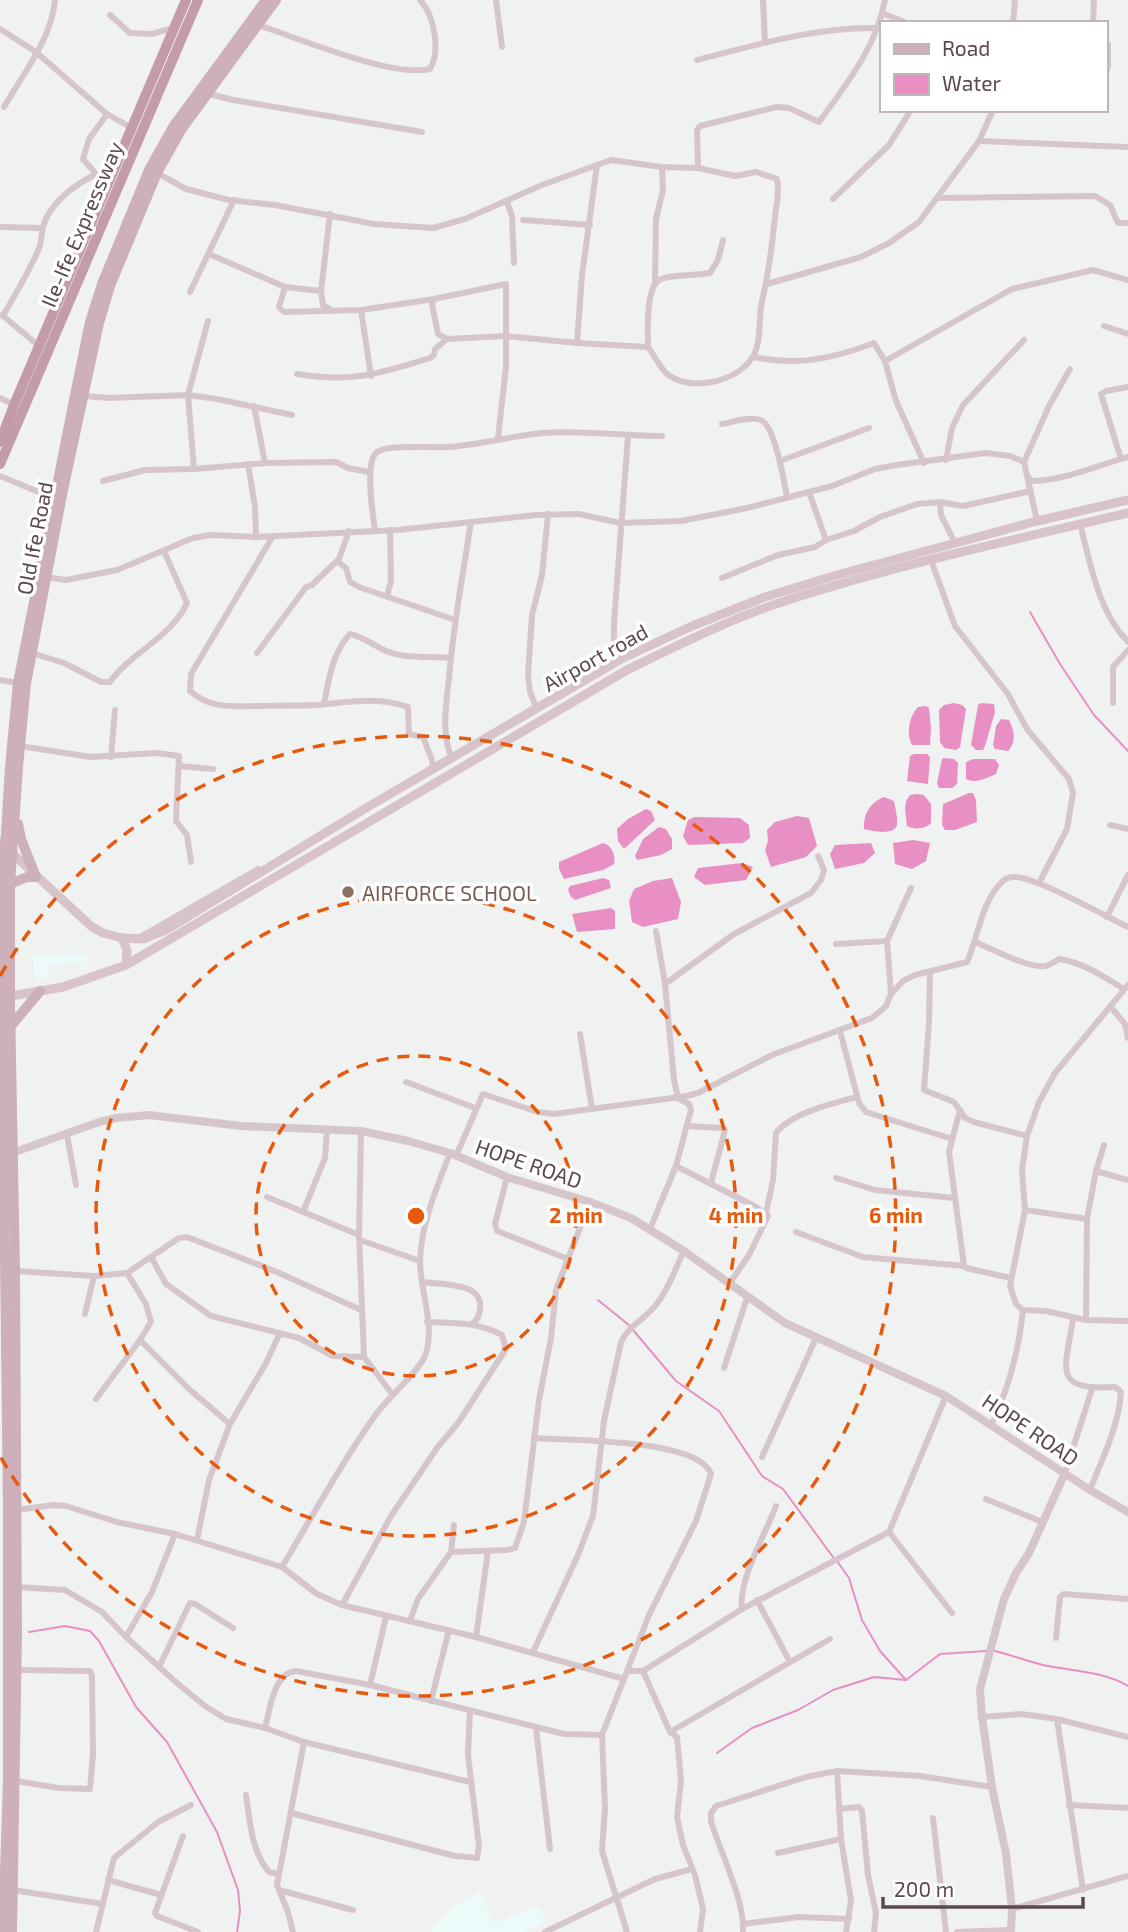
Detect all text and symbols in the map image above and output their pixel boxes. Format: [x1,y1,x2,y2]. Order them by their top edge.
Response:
legend [880,21,1107,112]
text: Road [942,35,990,60]
text: Water [942,70,1001,95]
street label: Ile-Ife Expressway [35,137,127,311]
street label: Old Ife Road [11,479,57,597]
street label: Airport road [538,618,652,696]
place label: AIRFORCE SCHOOL [362,880,537,905]
marker: AIRFORCE SCHOOL [340,884,356,900]
street label: HOPE ROAD [473,1133,585,1193]
text: 2 min [549,1202,603,1227]
text: 4 min [709,1202,763,1227]
text: 6 min [869,1202,923,1227]
centre of rings [404,1204,428,1228]
street label: HOPE ROAD [978,1388,1084,1470]
scale bar [883,1866,1082,1910]
text: 200 m [894,1876,954,1901]

